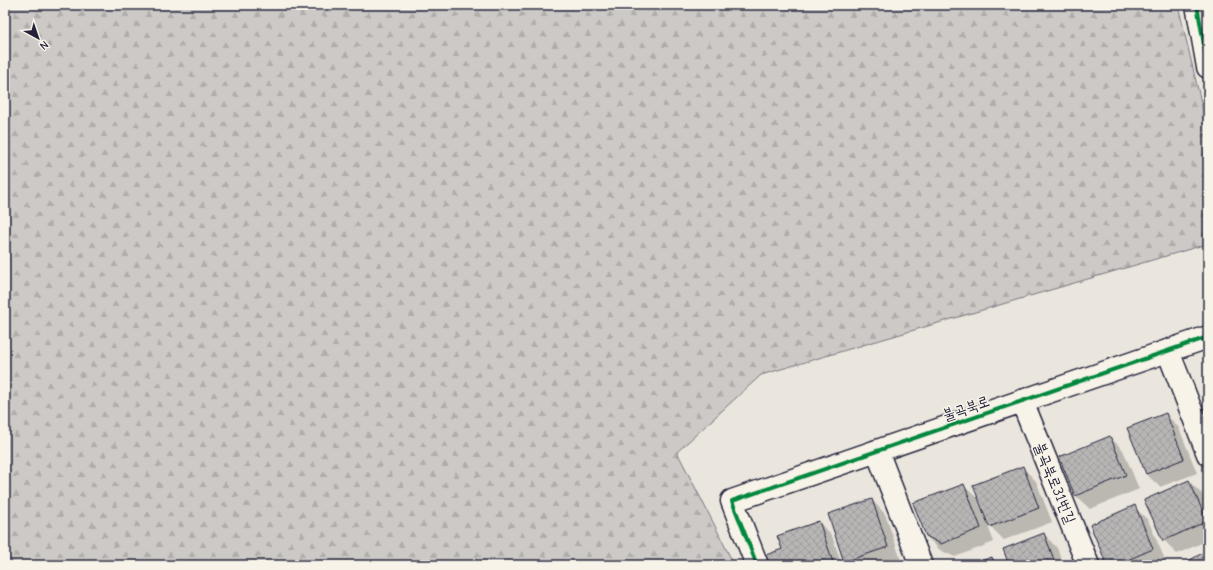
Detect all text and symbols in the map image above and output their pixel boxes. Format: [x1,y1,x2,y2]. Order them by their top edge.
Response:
north arrow [18,18,58,58]
text: N [37,38,51,53]
street label: 불곡북로 [940,392,992,424]
street label: 불곡북로31번길 [1031,440,1079,526]

